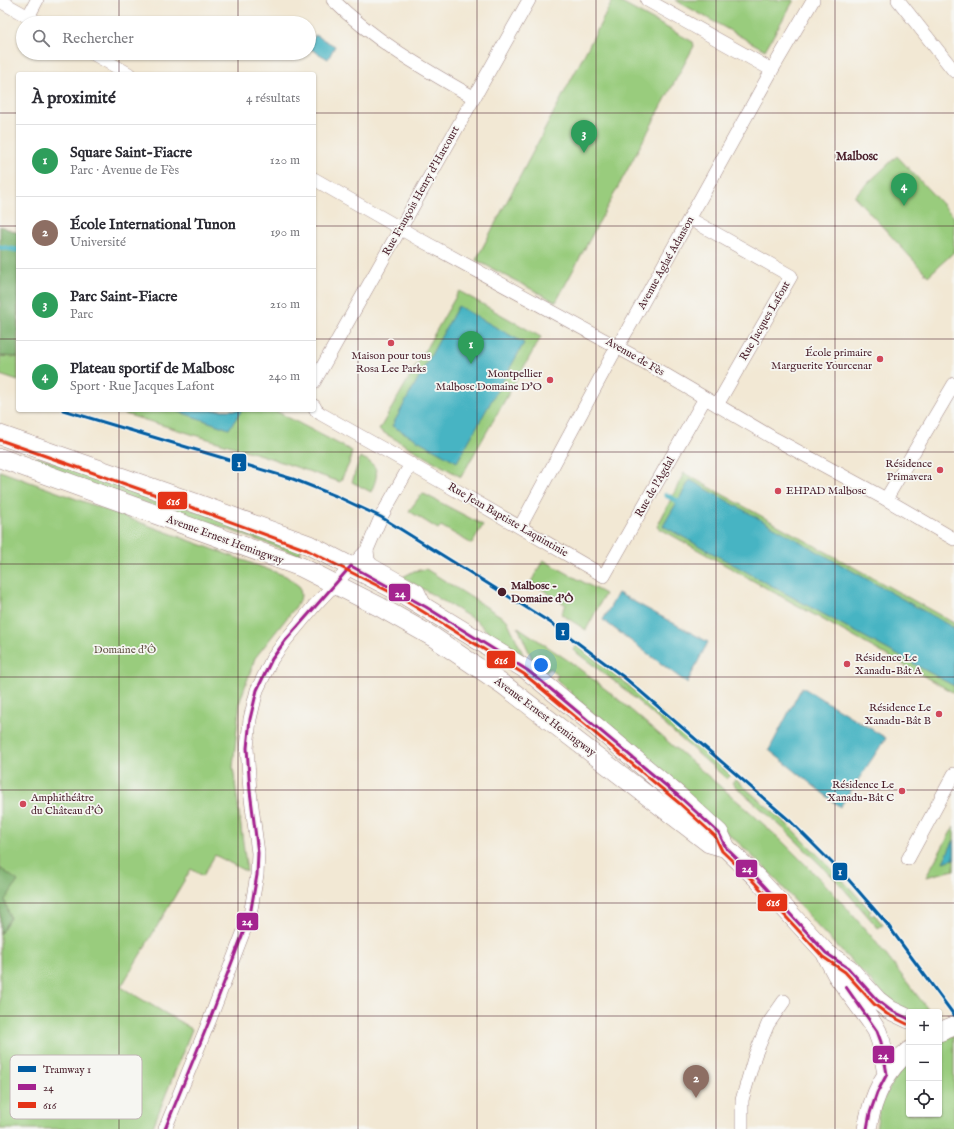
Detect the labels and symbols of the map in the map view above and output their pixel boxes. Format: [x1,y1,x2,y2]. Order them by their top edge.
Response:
pin: 3 [571,120,597,153]
street label: Rue François Henry d'Harcourt [379,124,463,258]
district label: Malbosc [836,149,879,164]
pin: 4 [891,173,917,206]
street label: Avenue Aglaé Adanson [634,214,697,313]
street label: Rue Jacques Lafont [737,279,794,363]
pin: 1 [458,331,484,364]
street label: Avenue de Fès [602,334,667,379]
marker: Maison pour tous Rosa Lee Parks [386,338,396,348]
place label: École primaire Marguerite Yourcenar [771,346,872,373]
place label: Maison pour tous Rosa Lee Parks [351,349,431,376]
marker: École primaire Marguerite Yourcenar [875,354,885,364]
place label: Montpellier Malbosc Domaine D'O [436,367,542,394]
marker: Montpellier Malbosc Domaine D'O [545,375,555,385]
line badge: 1 [231,453,247,472]
street label: Rue de l'Agdal [632,454,678,520]
text: 1 [237,457,241,471]
place label: Résidence Primavera [885,457,932,484]
marker: Résidence Primavera [935,465,945,475]
street label: Rue Jean Baptiste Laquintinie [445,480,571,560]
place label: EHPAD Malbosc [786,484,867,498]
marker: EHPAD Malbosc [773,486,783,496]
line badge: 616 [157,491,188,510]
text: 616 [166,495,181,509]
street label: Avenue Ernest Hemingway [164,512,286,568]
place label: Malbosc - Domaine d'Ô [511,579,573,606]
line badge: 24 [388,583,411,602]
marker: Malbosc - Domaine d'Ô [496,586,508,598]
text: 24 [395,587,406,601]
line badge: 1 [555,622,570,641]
text: 1 [561,625,565,639]
park label: Domaine d'Ô [94,643,156,657]
line badge: 616 [486,650,516,669]
place label: Résidence Le Xanadu-Bât A [855,651,922,678]
text: 616 [494,654,509,668]
your location [531,655,551,675]
marker: Résidence Le Xanadu-Bât A [842,659,852,669]
street label: Avenue Ernest Hemingway [491,674,599,760]
place label: Résidence Le Xanadu-Bât B [865,701,931,728]
marker: Résidence Le Xanadu-Bât B [934,709,944,719]
place label: Résidence Le Xanadu-Bât C [827,778,894,805]
marker: Résidence Le Xanadu-Bât C [897,786,907,796]
place label: Amphithéâtre du Château d'Ô [30,791,103,818]
marker: Amphithéâtre du Château d'Ô [18,799,28,809]
line badge: 24 [735,859,758,878]
text: 24 [742,862,753,876]
line badge: 1 [832,862,848,881]
text: 1 [838,865,842,879]
line badge: 616 [757,893,788,912]
text: 616 [766,896,781,910]
line badge: 24 [236,912,259,931]
text: 24 [242,915,253,929]
line badge: 24 [872,1045,895,1064]
text: 24 [878,1049,889,1063]
legend [10,1055,142,1119]
text: Tramway 1 [43,1063,91,1077]
pin: 2 [683,1065,709,1098]
text: 24 [43,1081,54,1095]
text: 616 [43,1099,57,1113]

